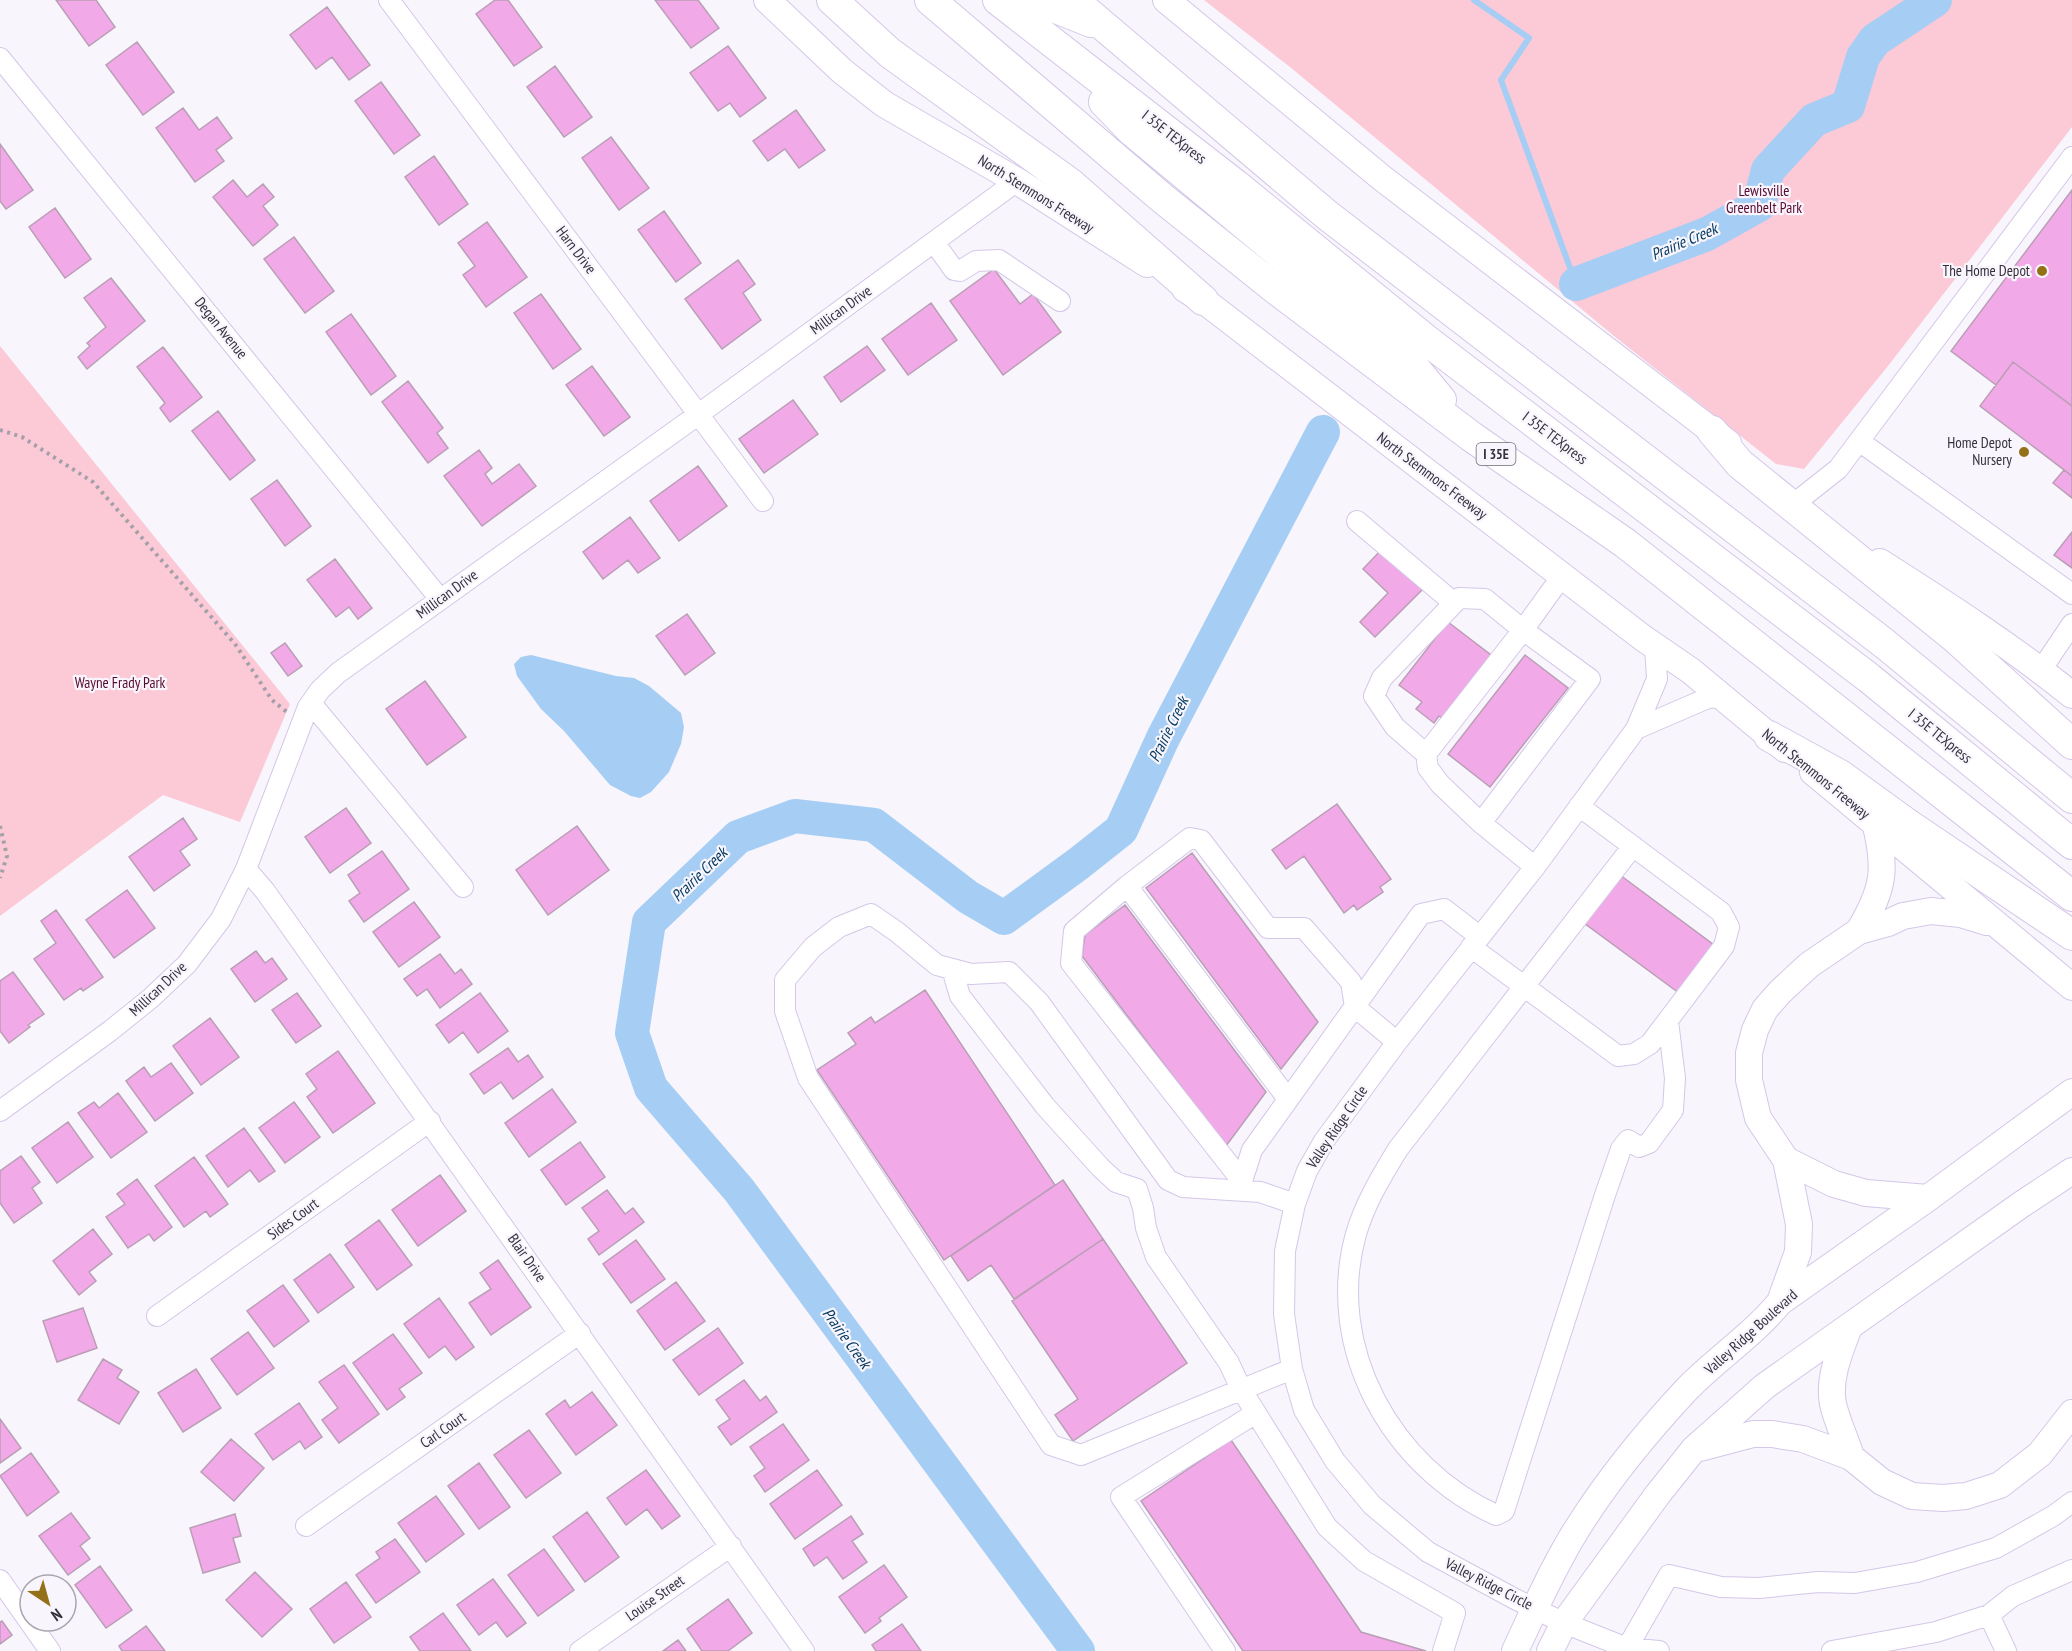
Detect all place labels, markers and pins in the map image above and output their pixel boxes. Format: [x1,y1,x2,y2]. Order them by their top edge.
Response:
place label: The Home Depot [1942,261,2030,280]
marker: The Home Depot [2035,264,2049,278]
place label: Home Depot Nursery [1947,433,2012,469]
marker: Home Depot Nursery [2017,445,2031,459]

